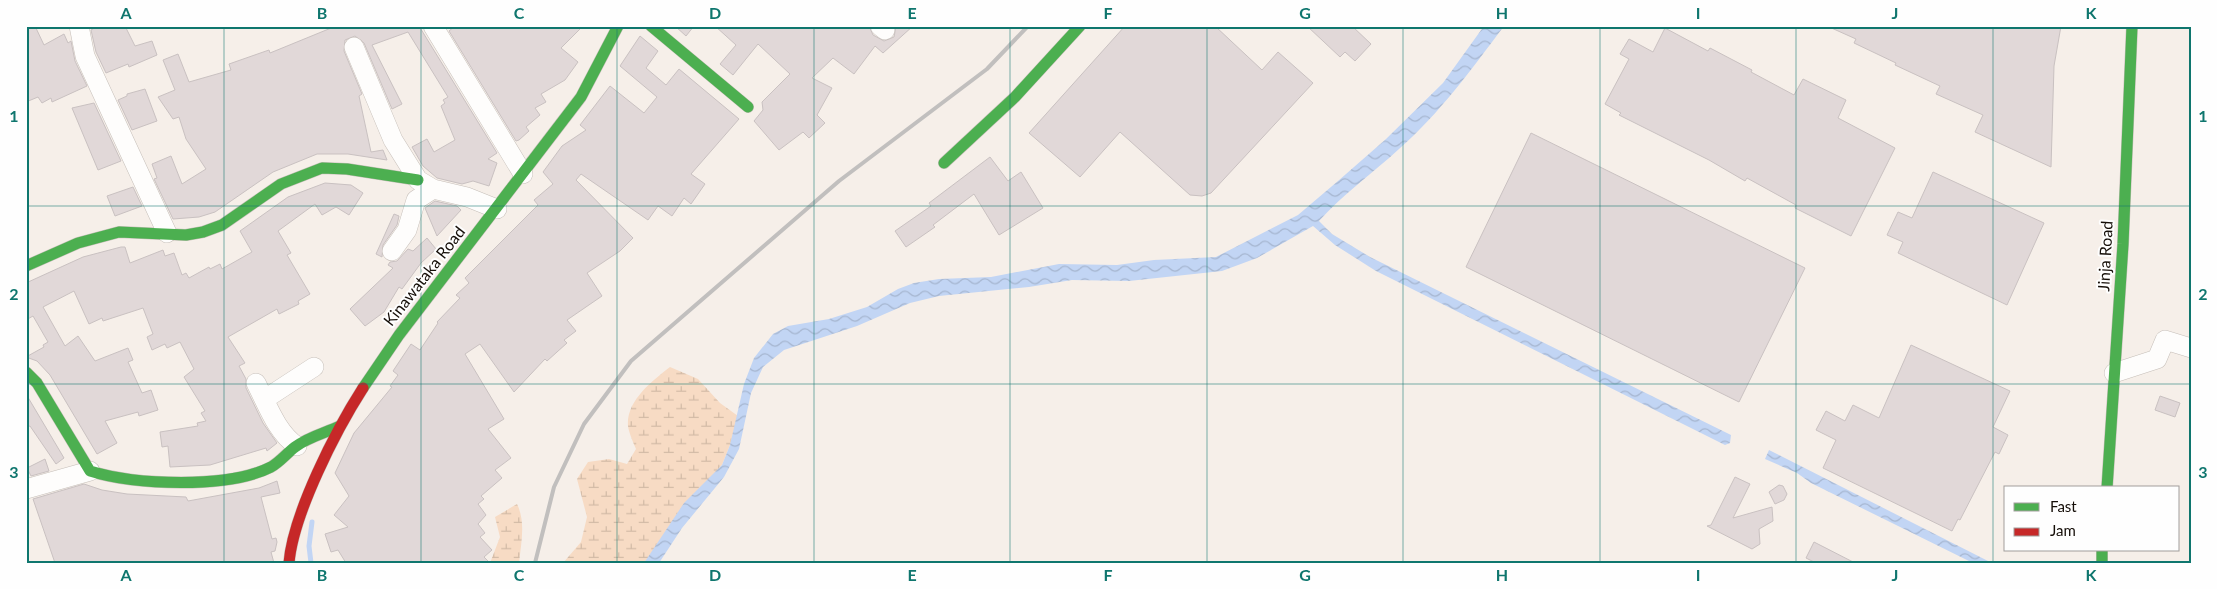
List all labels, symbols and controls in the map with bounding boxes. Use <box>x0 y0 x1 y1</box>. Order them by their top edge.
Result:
text: A <box>119 3 132 22</box>
text: B <box>317 3 327 22</box>
text: C <box>514 3 525 22</box>
text: D <box>709 3 721 22</box>
text: E <box>907 3 917 22</box>
text: F <box>1103 3 1113 22</box>
text: G <box>1299 3 1311 22</box>
text: H <box>1496 3 1508 22</box>
text: I <box>1696 3 1700 22</box>
text: J <box>1892 3 1898 22</box>
text: K <box>2086 3 2098 22</box>
text: 1 <box>9 106 19 125</box>
text: 1 <box>2198 106 2208 125</box>
street label: Jinja Road <box>2093 220 2116 292</box>
street label: Kinawataka Road <box>379 222 468 329</box>
text: 2 <box>9 284 19 303</box>
text: 2 <box>2198 284 2208 303</box>
text: 3 <box>9 462 19 481</box>
text: 3 <box>2198 462 2208 481</box>
legend <box>2004 486 2180 552</box>
text: Fast <box>2050 497 2077 515</box>
text: Jam <box>2050 521 2076 539</box>
text: A <box>119 565 132 584</box>
text: B <box>317 565 327 584</box>
text: C <box>514 565 525 584</box>
text: D <box>709 565 721 584</box>
text: E <box>907 565 917 584</box>
text: F <box>1103 565 1113 584</box>
text: G <box>1299 565 1311 584</box>
text: H <box>1496 565 1508 584</box>
text: I <box>1696 565 1700 584</box>
text: J <box>1892 565 1898 584</box>
text: K <box>2086 565 2098 584</box>

